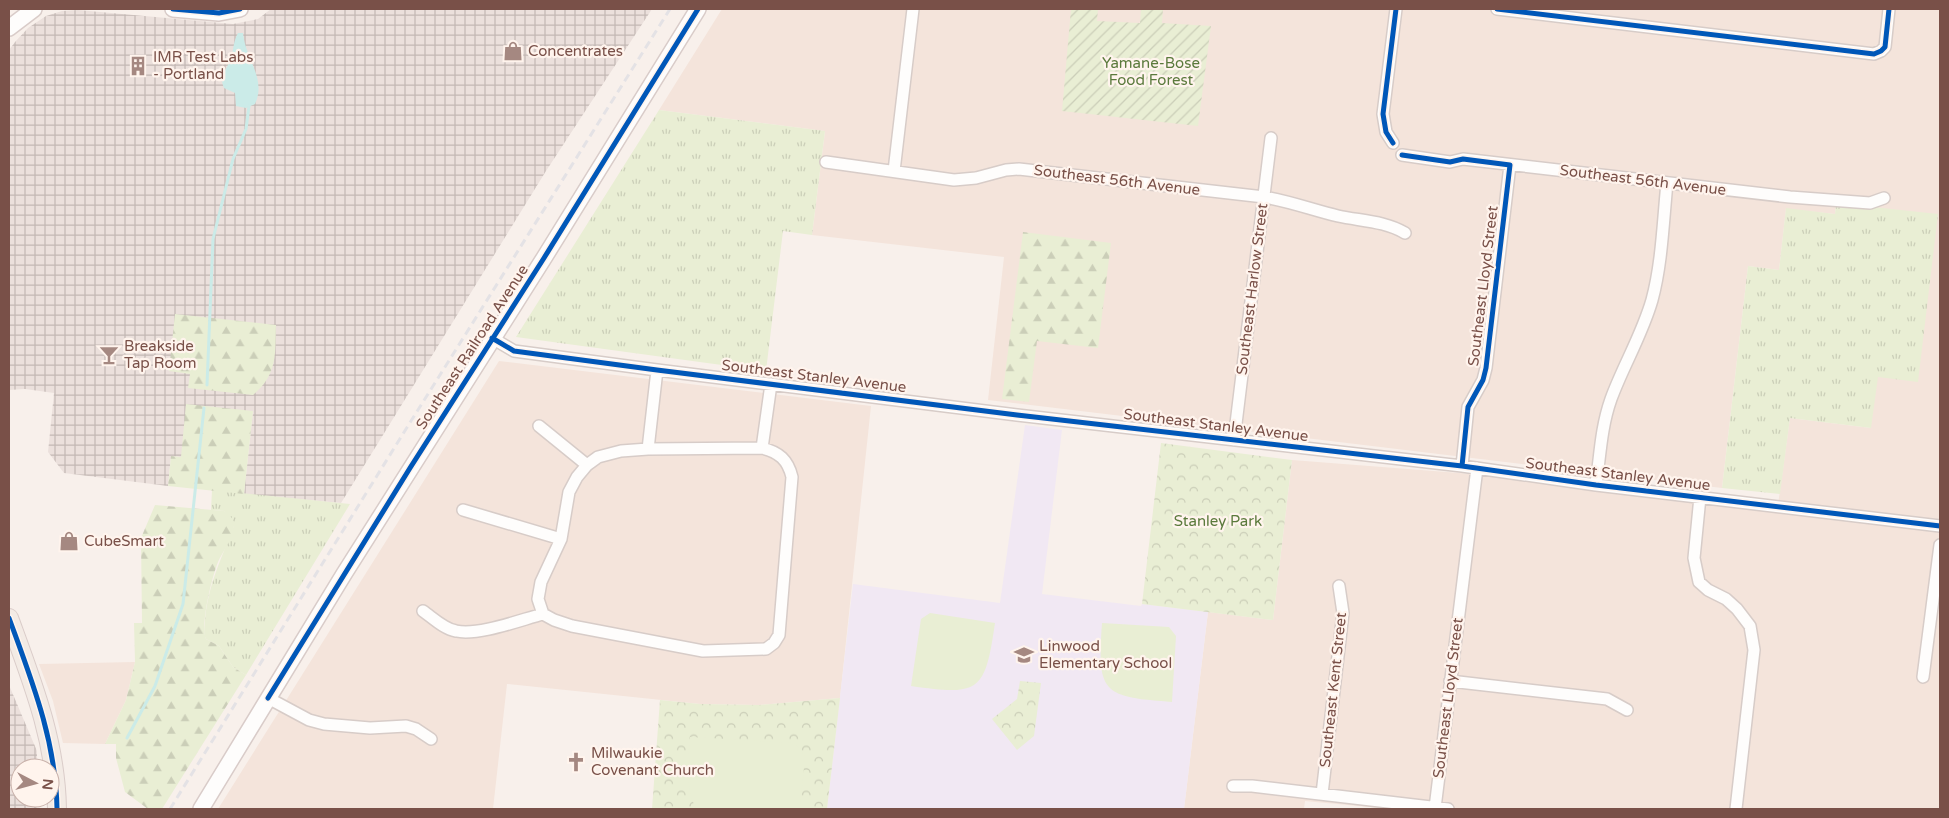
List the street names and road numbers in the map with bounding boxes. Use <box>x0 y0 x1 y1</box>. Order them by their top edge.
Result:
street label: Southeast 56th Avenue <box>1033 161 1201 199</box>
street label: Southeast 56th Avenue <box>1559 161 1727 199</box>
street label: Southeast Harlow Street <box>1233 202 1272 376</box>
street label: Southeast Lloyd Street <box>1464 204 1502 367</box>
street label: Southeast Railroad Avenue <box>412 261 532 433</box>
street label: Southeast Stanley Avenue <box>721 356 907 396</box>
street label: Southeast Stanley Avenue <box>1123 405 1309 445</box>
street label: Southeast Stanley Avenue <box>1525 454 1711 494</box>
street label: Southeast Kent Street <box>1316 611 1350 769</box>
street label: Southeast Lloyd Street <box>1429 616 1467 779</box>

